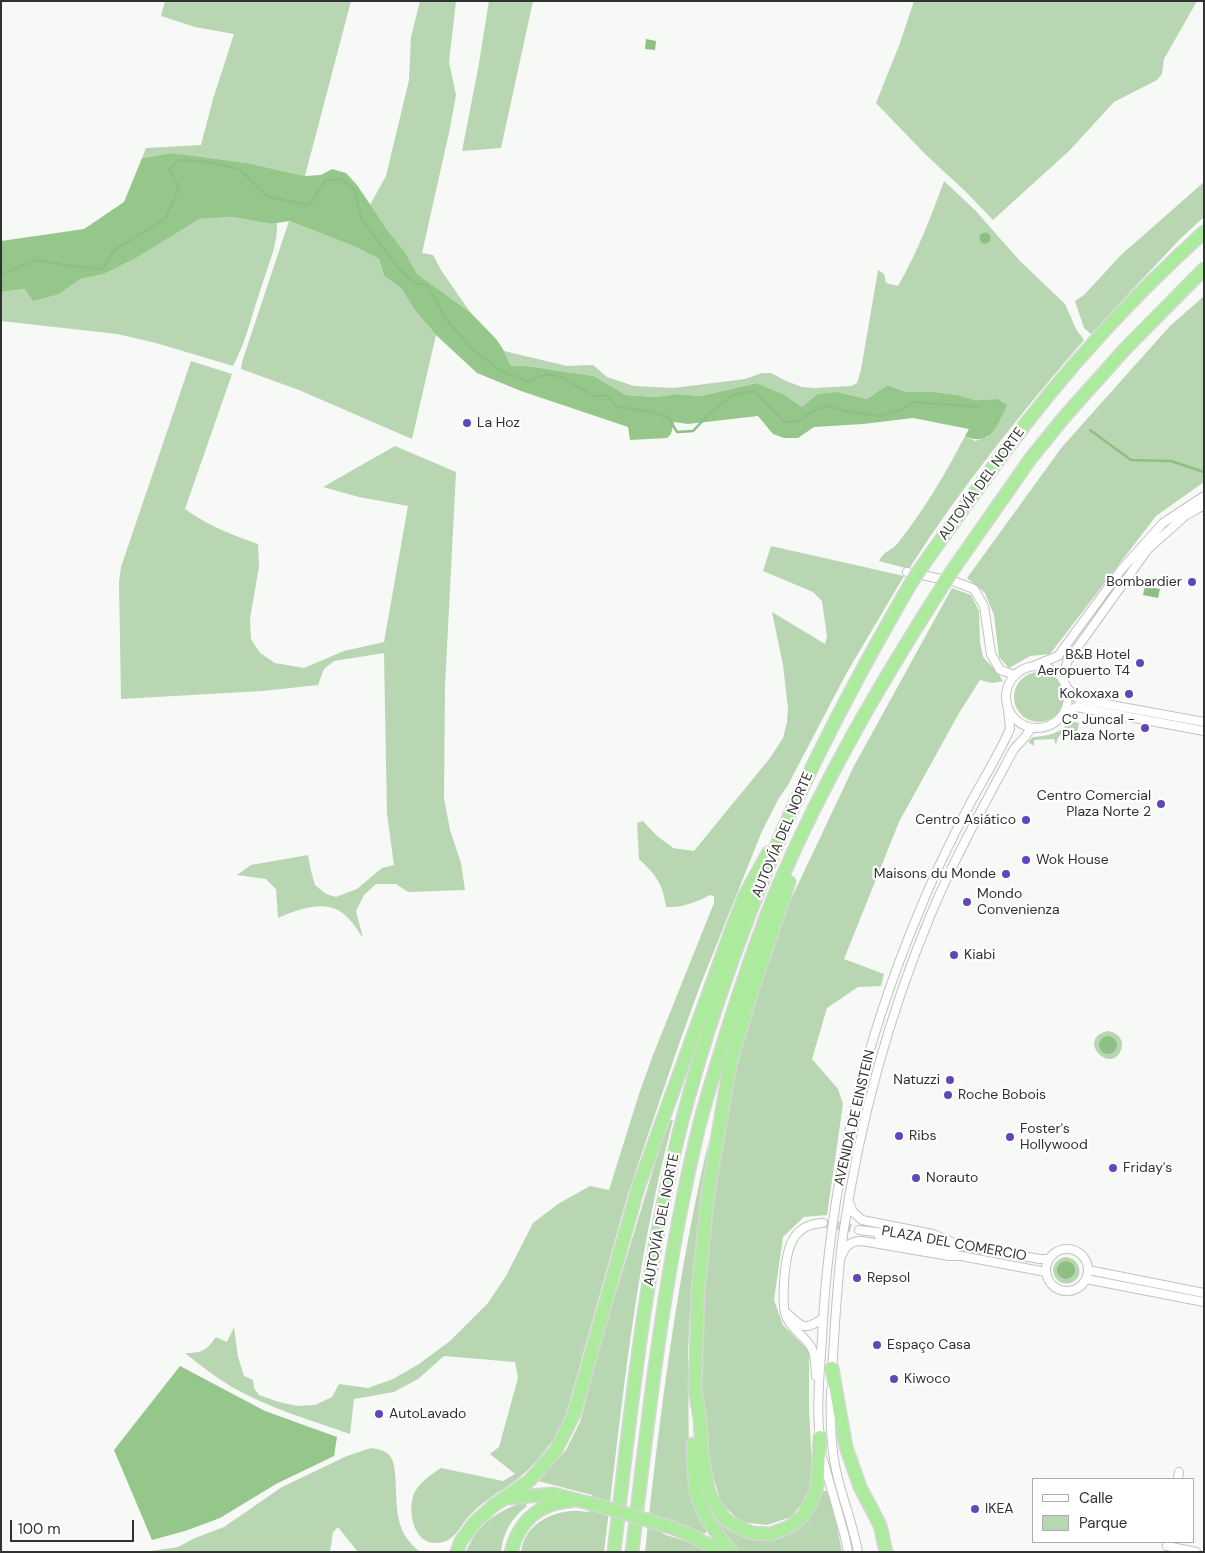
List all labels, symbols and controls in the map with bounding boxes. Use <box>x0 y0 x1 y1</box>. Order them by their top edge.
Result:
place label: La Hoz <box>477 415 520 431</box>
marker: La Hoz <box>461 417 473 429</box>
street label: AUTOVÍA DEL NORTE <box>936 425 1028 543</box>
place label: Bombardier <box>1106 574 1182 590</box>
marker: Bombardier <box>1186 576 1198 588</box>
place label: B&B Hotel Aeropuerto T4 <box>1037 647 1130 680</box>
marker: B&B Hotel Aeropuerto T4 <box>1134 657 1146 669</box>
place label: Kokoxaxa <box>1059 686 1119 702</box>
marker: Kokoxaxa <box>1123 688 1135 700</box>
place label: Cº Juncal - Plaza Norte <box>1062 712 1135 744</box>
marker: Cº Juncal - Plaza Norte <box>1139 722 1151 734</box>
street label: AUTOVÍA DEL NORTE <box>749 770 817 900</box>
place label: Centro Comercial Plaza Norte 2 <box>1037 788 1151 820</box>
marker: Centro Comercial Plaza Norte 2 <box>1155 798 1167 810</box>
place label: Centro Asiático <box>915 812 1016 828</box>
marker: Centro Asiático <box>1020 814 1032 826</box>
place label: Wok House <box>1036 852 1109 868</box>
marker: Wok House <box>1020 854 1032 866</box>
place label: Maisons du Monde <box>874 866 996 882</box>
marker: Maisons du Monde <box>1000 868 1012 880</box>
place label: Mondo Convenienza <box>977 886 1060 919</box>
marker: Mondo Convenienza <box>961 896 973 908</box>
place label: Kiabi <box>964 947 995 963</box>
marker: Kiabi <box>948 949 960 961</box>
street label: AVENIDA DE EINSTEIN <box>831 1048 879 1188</box>
place label: Natuzzi <box>893 1072 940 1088</box>
marker: Natuzzi <box>944 1074 956 1086</box>
place label: Roche Bobois <box>958 1087 1046 1103</box>
marker: Roche Bobois <box>942 1089 954 1101</box>
place label: Foster's Hollywood <box>1020 1121 1088 1154</box>
place label: Ribs <box>909 1128 936 1144</box>
marker: Ribs <box>893 1130 905 1142</box>
marker: Foster's Hollywood <box>1004 1131 1016 1143</box>
street label: AUTOVÍA DEL NORTE <box>641 1152 683 1288</box>
place label: Friday's <box>1123 1160 1172 1176</box>
marker: Friday's <box>1107 1162 1119 1174</box>
place label: Norauto <box>926 1170 978 1186</box>
marker: Norauto <box>910 1172 922 1184</box>
street label: PLAZA DEL COMERCIO <box>880 1223 1028 1265</box>
place label: Repsol <box>867 1270 910 1286</box>
marker: Repsol <box>851 1272 863 1284</box>
place label: Espaço Casa <box>887 1337 971 1353</box>
marker: Espaço Casa <box>871 1339 883 1351</box>
place label: Kiwoco <box>904 1371 951 1387</box>
marker: Kiwoco <box>888 1373 900 1385</box>
place label: AutoLavado <box>389 1406 466 1422</box>
marker: AutoLavado <box>373 1408 385 1420</box>
legend <box>1032 1478 1195 1543</box>
text: Calle <box>1079 1488 1113 1508</box>
place label: IKEA <box>985 1501 1014 1517</box>
marker: IKEA <box>969 1503 981 1515</box>
scale bar <box>12 1510 136 1542</box>
text: Parque <box>1079 1513 1127 1533</box>
text: 100 m <box>18 1519 61 1539</box>

